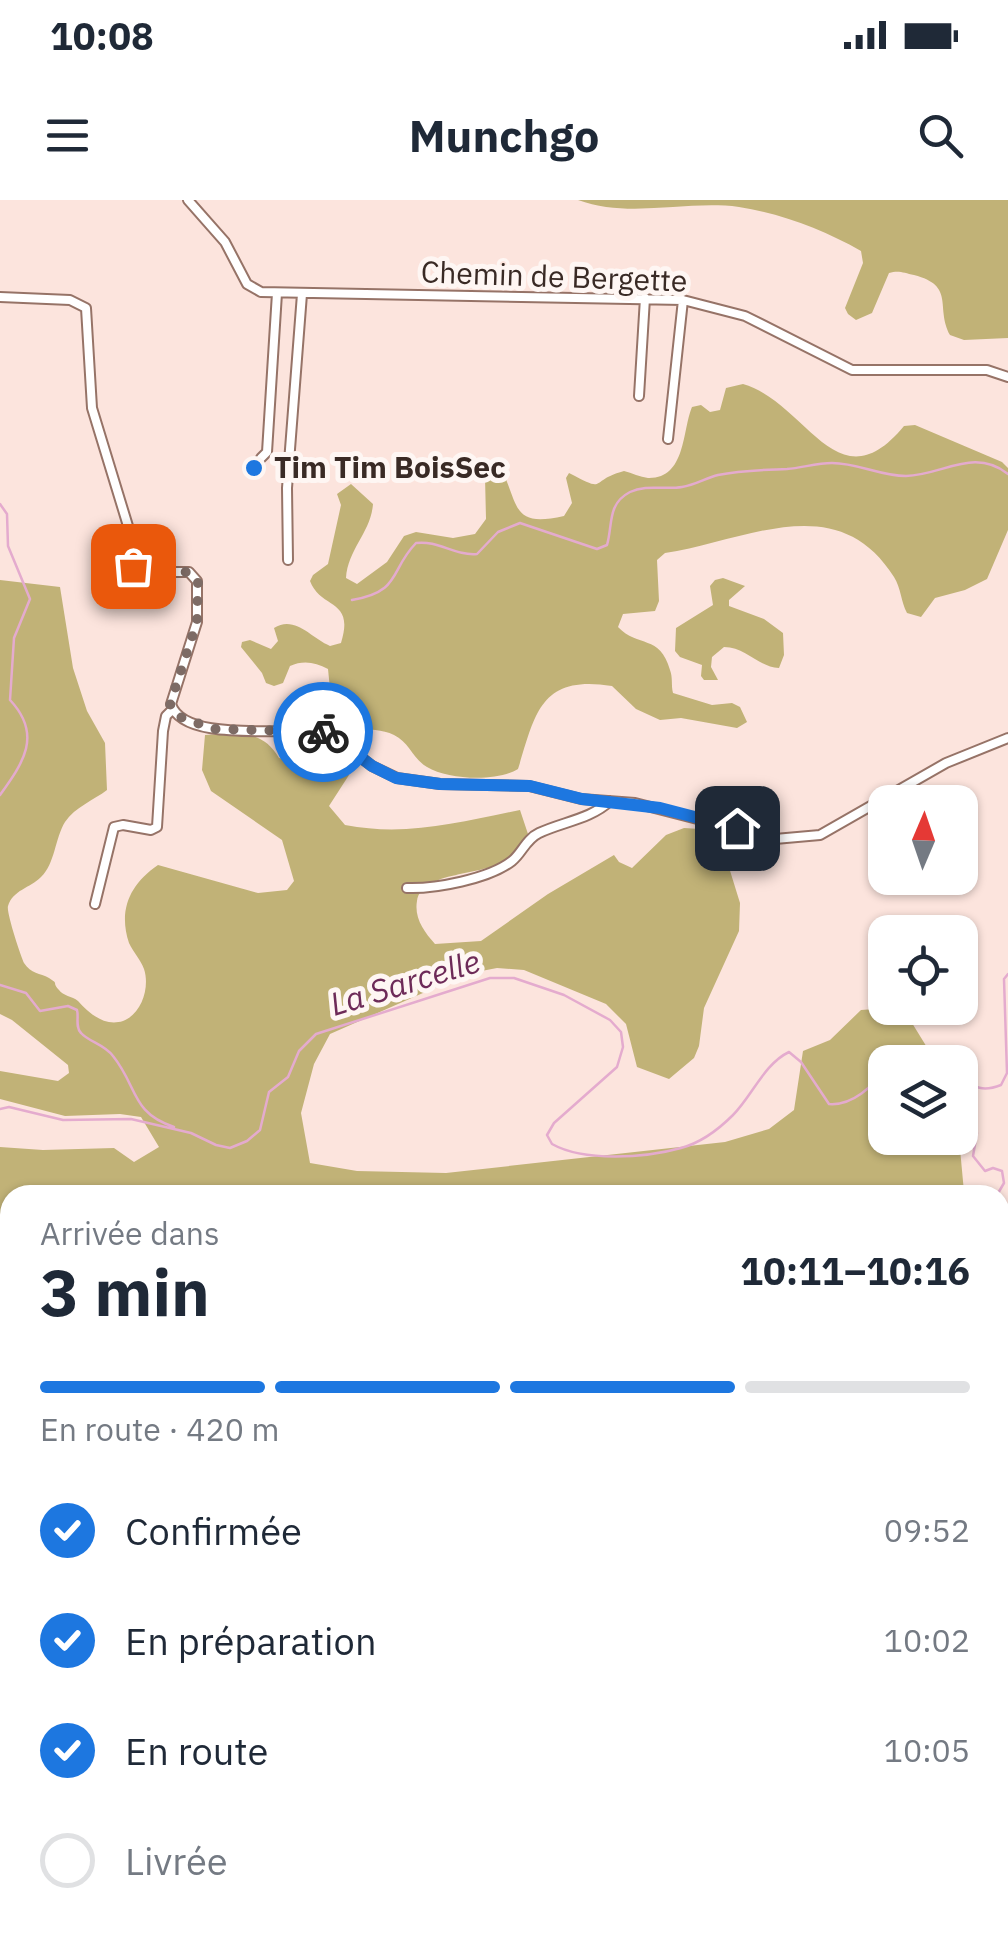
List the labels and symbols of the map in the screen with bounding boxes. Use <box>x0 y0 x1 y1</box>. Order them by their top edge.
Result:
street label: Chemin de Bergette <box>420 251 688 300</box>
place label: Tim Tim BoisSec <box>274 447 506 486</box>
marker: Tim Tim BoisSec <box>243 457 265 479</box>
pin <box>91 524 176 609</box>
courier <box>273 682 373 782</box>
north arrow <box>868 785 978 895</box>
pin <box>695 786 780 871</box>
water label: La Sarcelle <box>325 939 485 1025</box>

